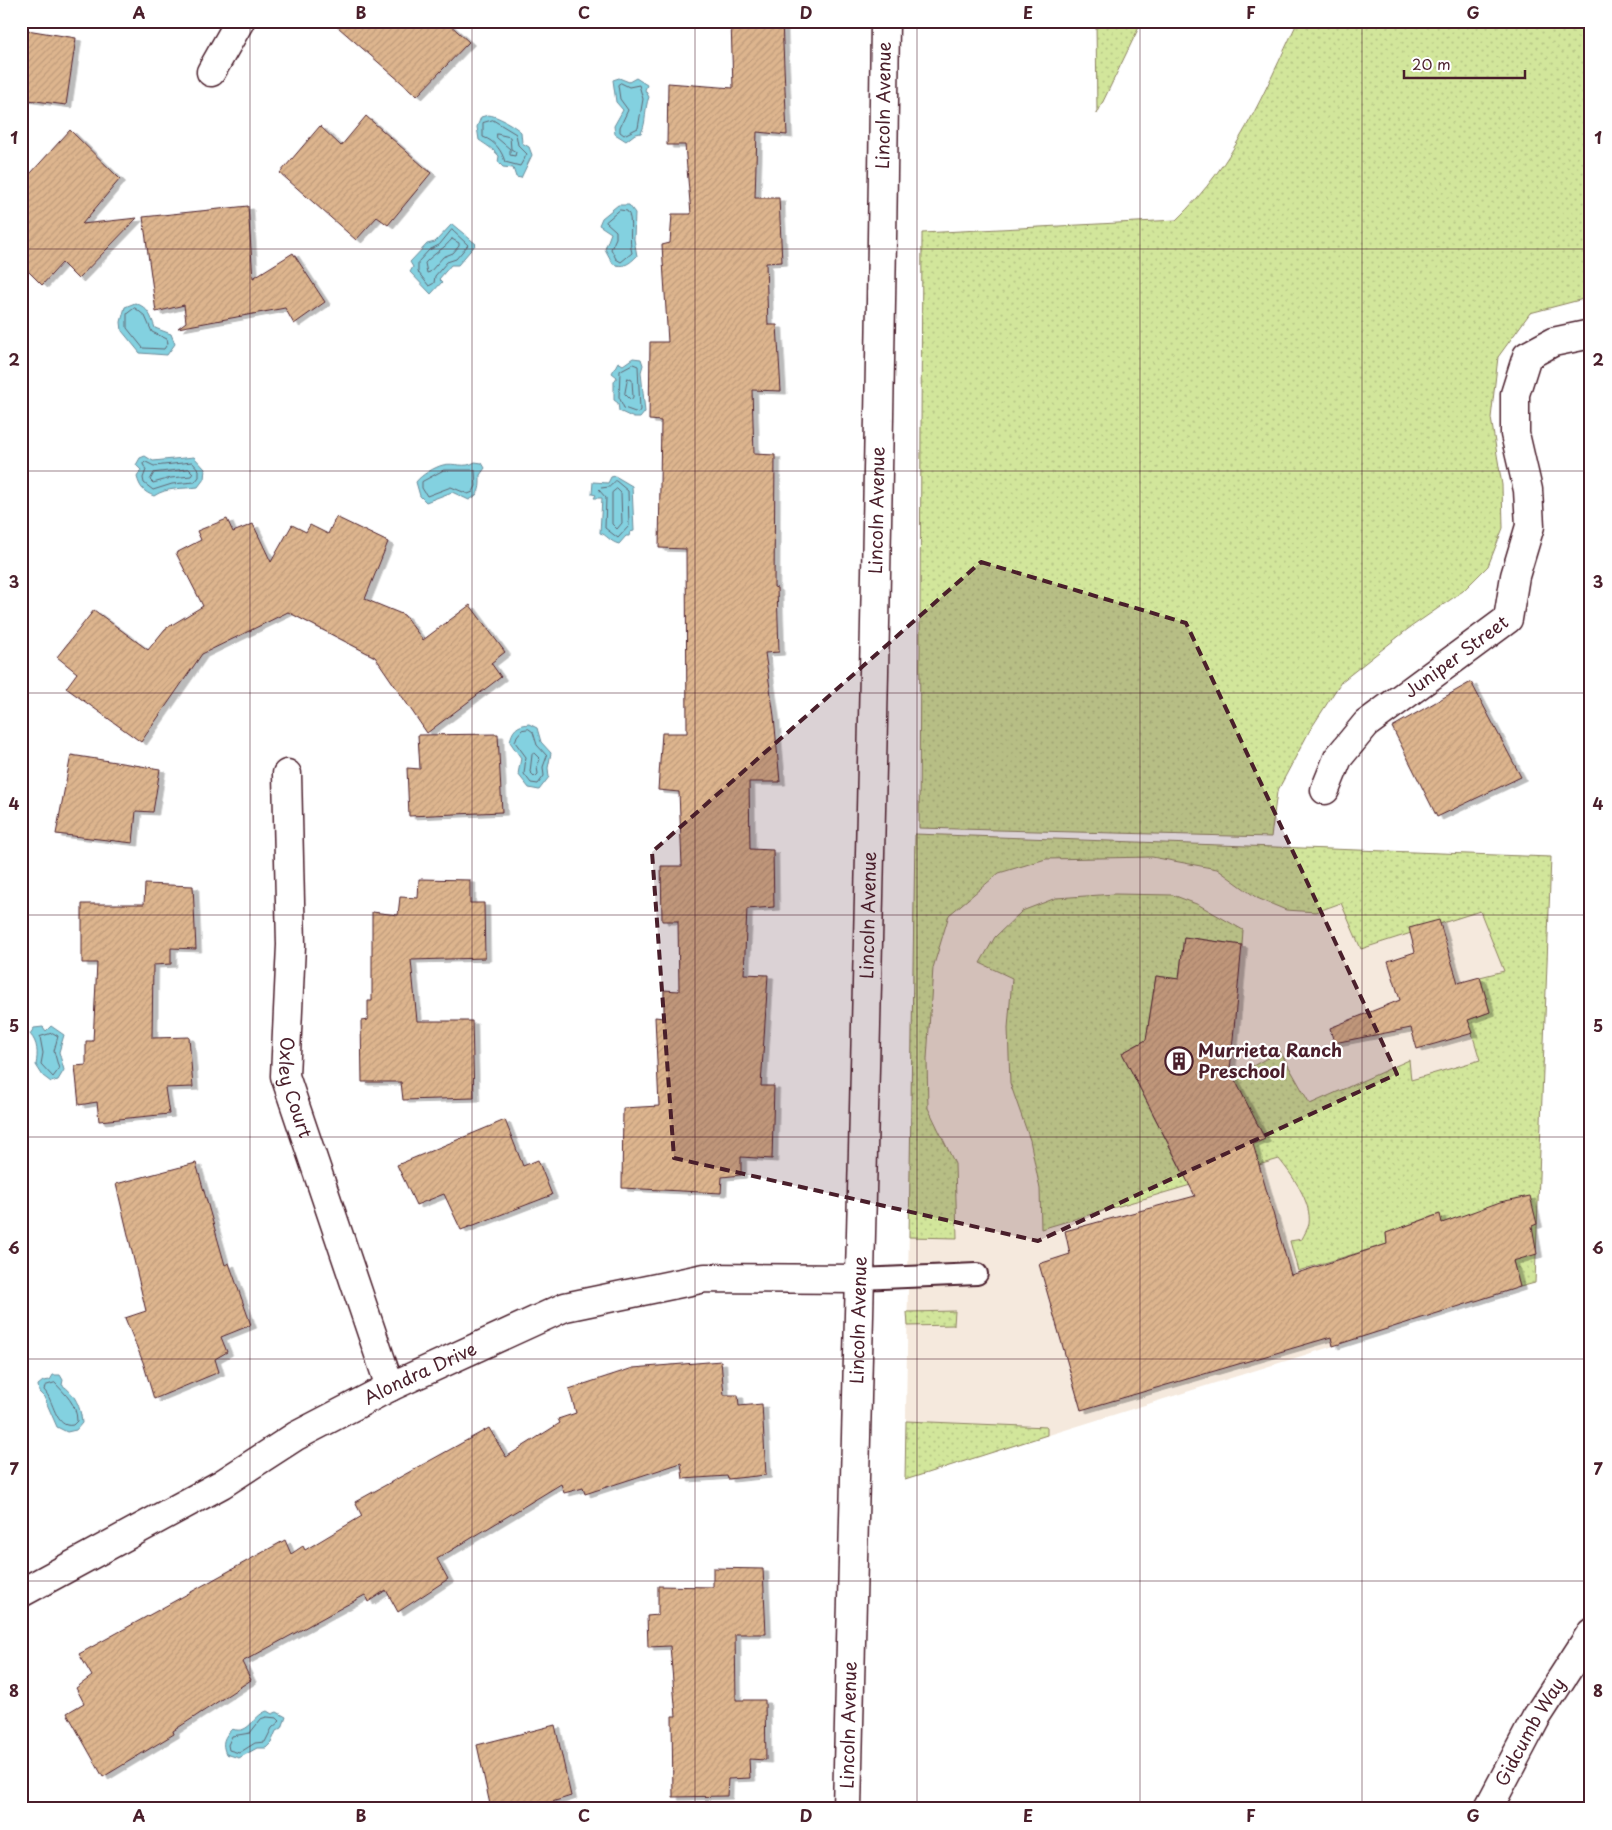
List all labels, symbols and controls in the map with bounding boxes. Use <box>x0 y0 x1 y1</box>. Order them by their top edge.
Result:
text: A <box>133 0 146 24</box>
text: B <box>356 0 367 24</box>
text: C <box>578 0 590 24</box>
text: D <box>800 0 812 24</box>
text: E <box>1023 0 1033 24</box>
text: F <box>1246 0 1256 24</box>
text: G <box>1466 0 1480 24</box>
street label: Lincoln Avenue <box>868 41 897 169</box>
scale bar <box>1404 48 1526 80</box>
text: 20 m <box>1412 52 1451 75</box>
text: 1 <box>10 125 18 149</box>
text: 1 <box>1594 125 1602 149</box>
text: 2 <box>8 347 20 371</box>
text: 2 <box>1592 347 1604 371</box>
street label: Lincoln Avenue <box>861 446 890 574</box>
text: 3 <box>9 569 19 593</box>
text: 3 <box>1593 569 1603 593</box>
street label: Juniper Street <box>1397 608 1514 704</box>
text: 4 <box>9 791 20 815</box>
text: 4 <box>1593 791 1604 815</box>
street label: Lincoln Avenue <box>852 851 882 979</box>
text: 5 <box>9 1013 19 1037</box>
text: 5 <box>1593 1013 1603 1037</box>
street label: Oxley Court <box>273 1036 320 1141</box>
place label: Murrieta Ranch Preschool <box>1198 1036 1342 1084</box>
building icon: Murrieta Ranch Preschool <box>1164 1046 1194 1076</box>
text: 6 <box>8 1235 20 1259</box>
text: 6 <box>1592 1235 1604 1259</box>
street label: Lincoln Avenue <box>842 1256 872 1384</box>
street label: Alondra Drive <box>358 1334 481 1411</box>
text: 7 <box>9 1456 19 1480</box>
text: 7 <box>1593 1456 1603 1480</box>
street label: Lincoln Avenue <box>832 1661 863 1789</box>
street label: Gidcumb Way <box>1487 1671 1571 1790</box>
text: 8 <box>9 1678 19 1702</box>
text: 8 <box>1593 1678 1603 1702</box>
text: A <box>133 1803 146 1827</box>
text: B <box>356 1803 367 1827</box>
text: C <box>578 1803 590 1827</box>
text: D <box>800 1803 812 1827</box>
text: E <box>1023 1803 1033 1827</box>
text: F <box>1246 1803 1256 1827</box>
text: G <box>1466 1803 1480 1827</box>

